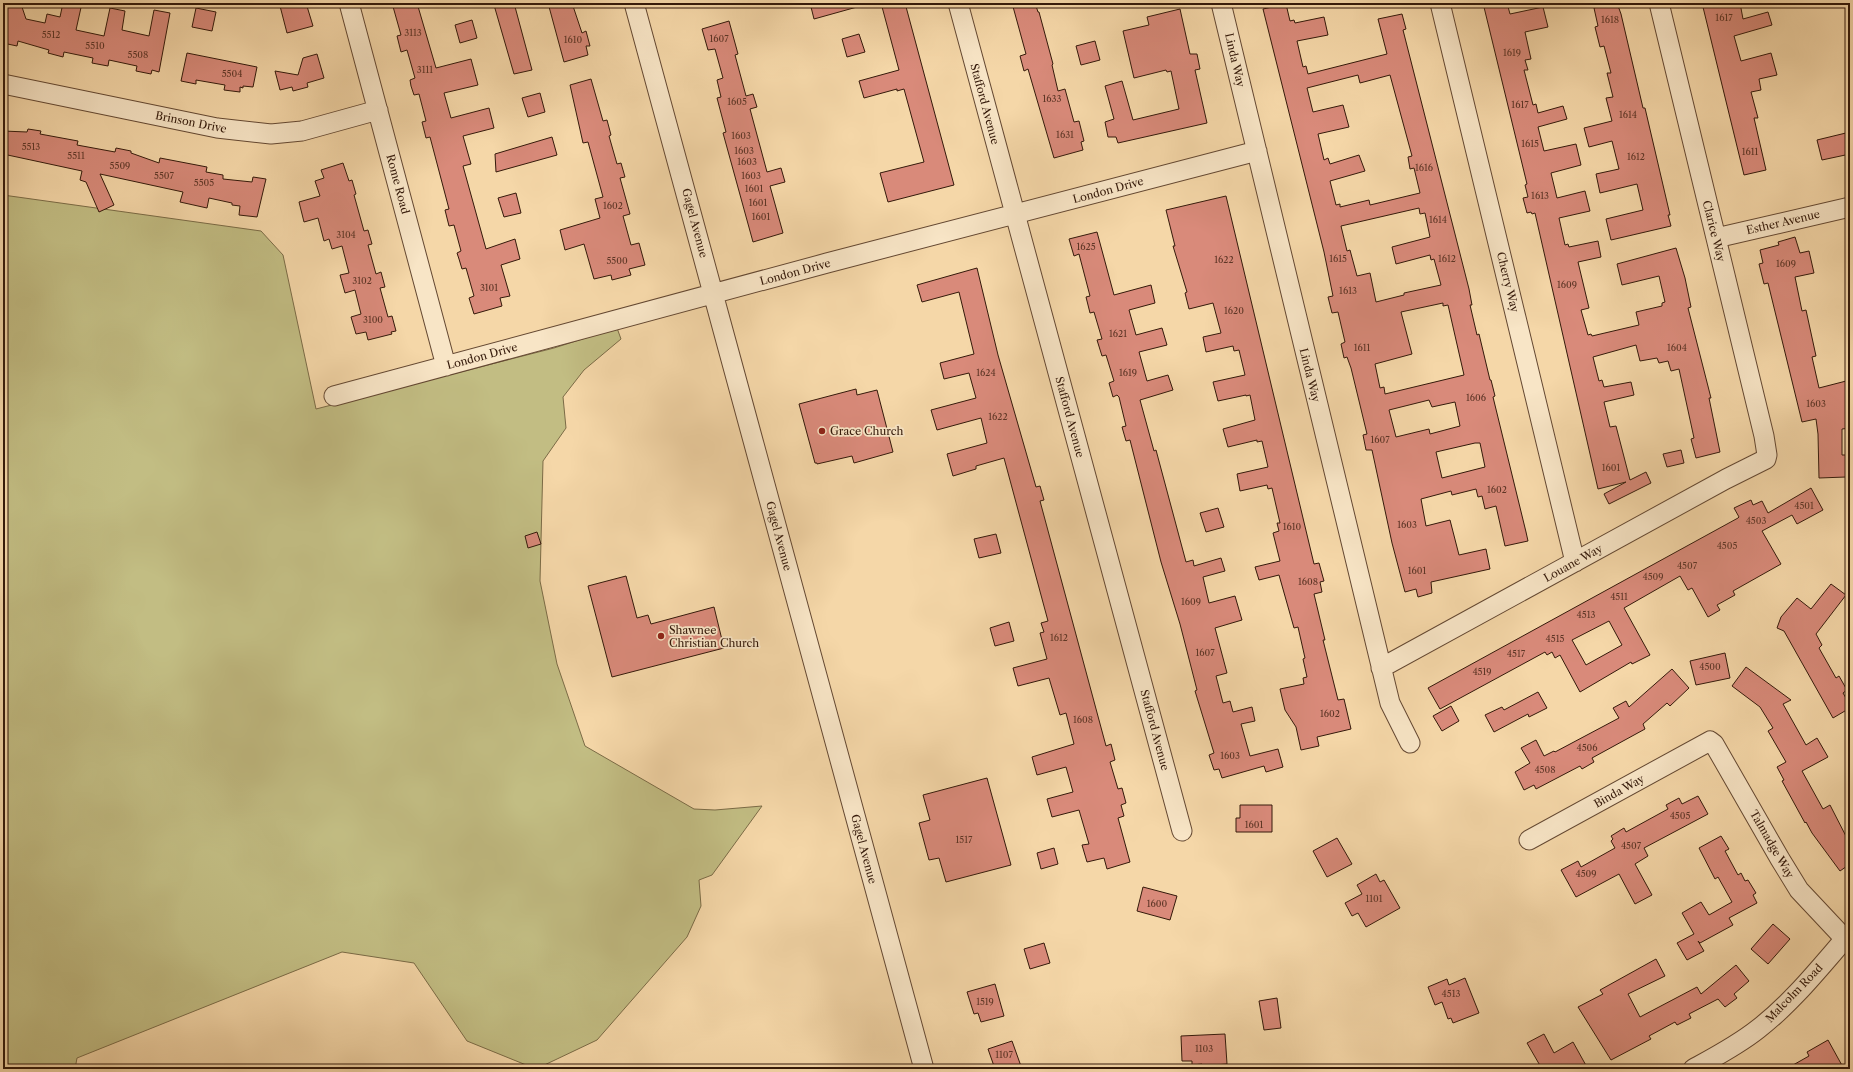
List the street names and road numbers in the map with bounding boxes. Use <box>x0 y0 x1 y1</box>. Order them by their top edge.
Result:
street label: Linda Way <box>1222 32 1248 89</box>
street label: Stafford Avenue <box>967 62 1003 146</box>
street label: Brinson Drive <box>154 108 228 136</box>
street label: Rome Road <box>383 153 413 216</box>
street label: London Drive <box>1071 174 1145 206</box>
street label: Gagel Avenue <box>679 187 711 259</box>
street label: Clarice Way <box>1700 199 1729 264</box>
street label: Esther Avenue <box>1745 207 1821 237</box>
street label: Cherry Way <box>1494 250 1522 315</box>
street label: London Drive <box>758 256 832 288</box>
street label: London Drive <box>445 340 519 372</box>
street label: Linda Way <box>1297 347 1324 404</box>
street label: Stafford Avenue <box>1052 375 1088 459</box>
street label: Gagel Avenue <box>763 500 795 572</box>
street label: Louane Way <box>1541 541 1605 585</box>
street label: Stafford Avenue <box>1137 688 1173 772</box>
street label: Binda Way <box>1591 771 1647 811</box>
street label: Talmadge Way <box>1747 808 1798 881</box>
street label: Gagel Avenue <box>848 813 880 885</box>
street label: Malcolm Road <box>1762 960 1826 1025</box>

